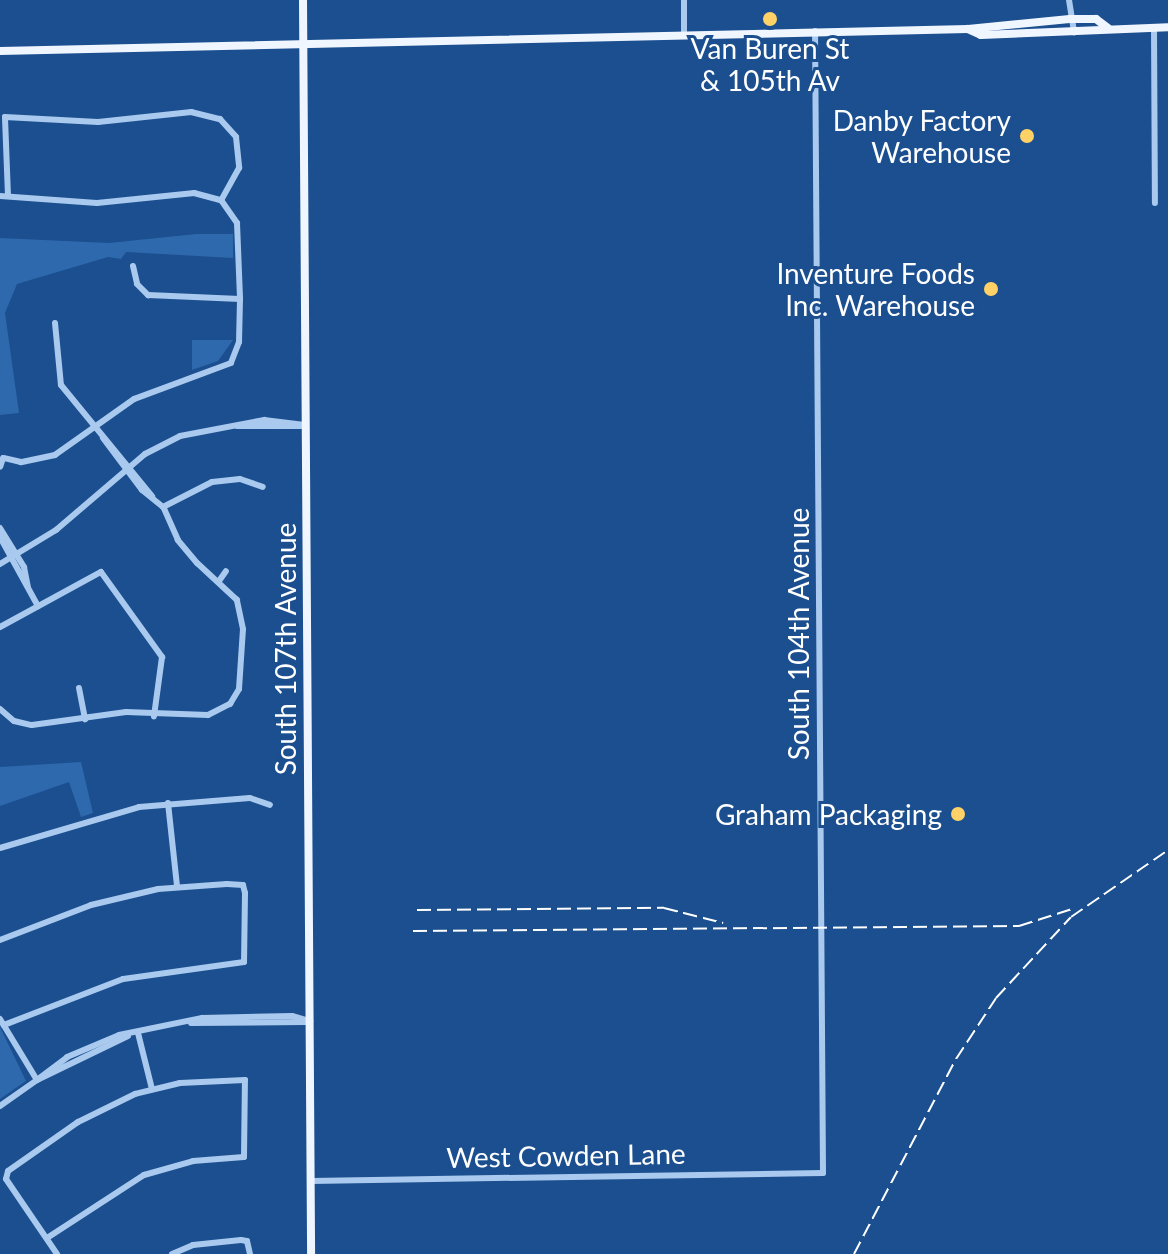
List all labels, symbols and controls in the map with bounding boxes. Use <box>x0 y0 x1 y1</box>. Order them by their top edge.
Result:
marker: Van Buren St & 105th Av <box>761 10 779 28</box>
place label: Van Buren St & 105th Av <box>691 31 849 97</box>
place label: Danby Factory Warehouse <box>832 103 1011 169</box>
marker: Danby Factory Warehouse <box>1018 127 1036 145</box>
place label: Inventure Foods Inc. Warehouse <box>776 256 975 322</box>
marker: Inventure Foods Inc. Warehouse <box>982 280 1000 298</box>
street label: South 104th Avenue <box>781 507 815 761</box>
street label: South 107th Avenue <box>268 522 302 776</box>
place label: Graham Packaging <box>715 797 942 831</box>
marker: Graham Packaging <box>949 805 967 823</box>
street label: West Cowden Lane <box>446 1136 686 1174</box>

